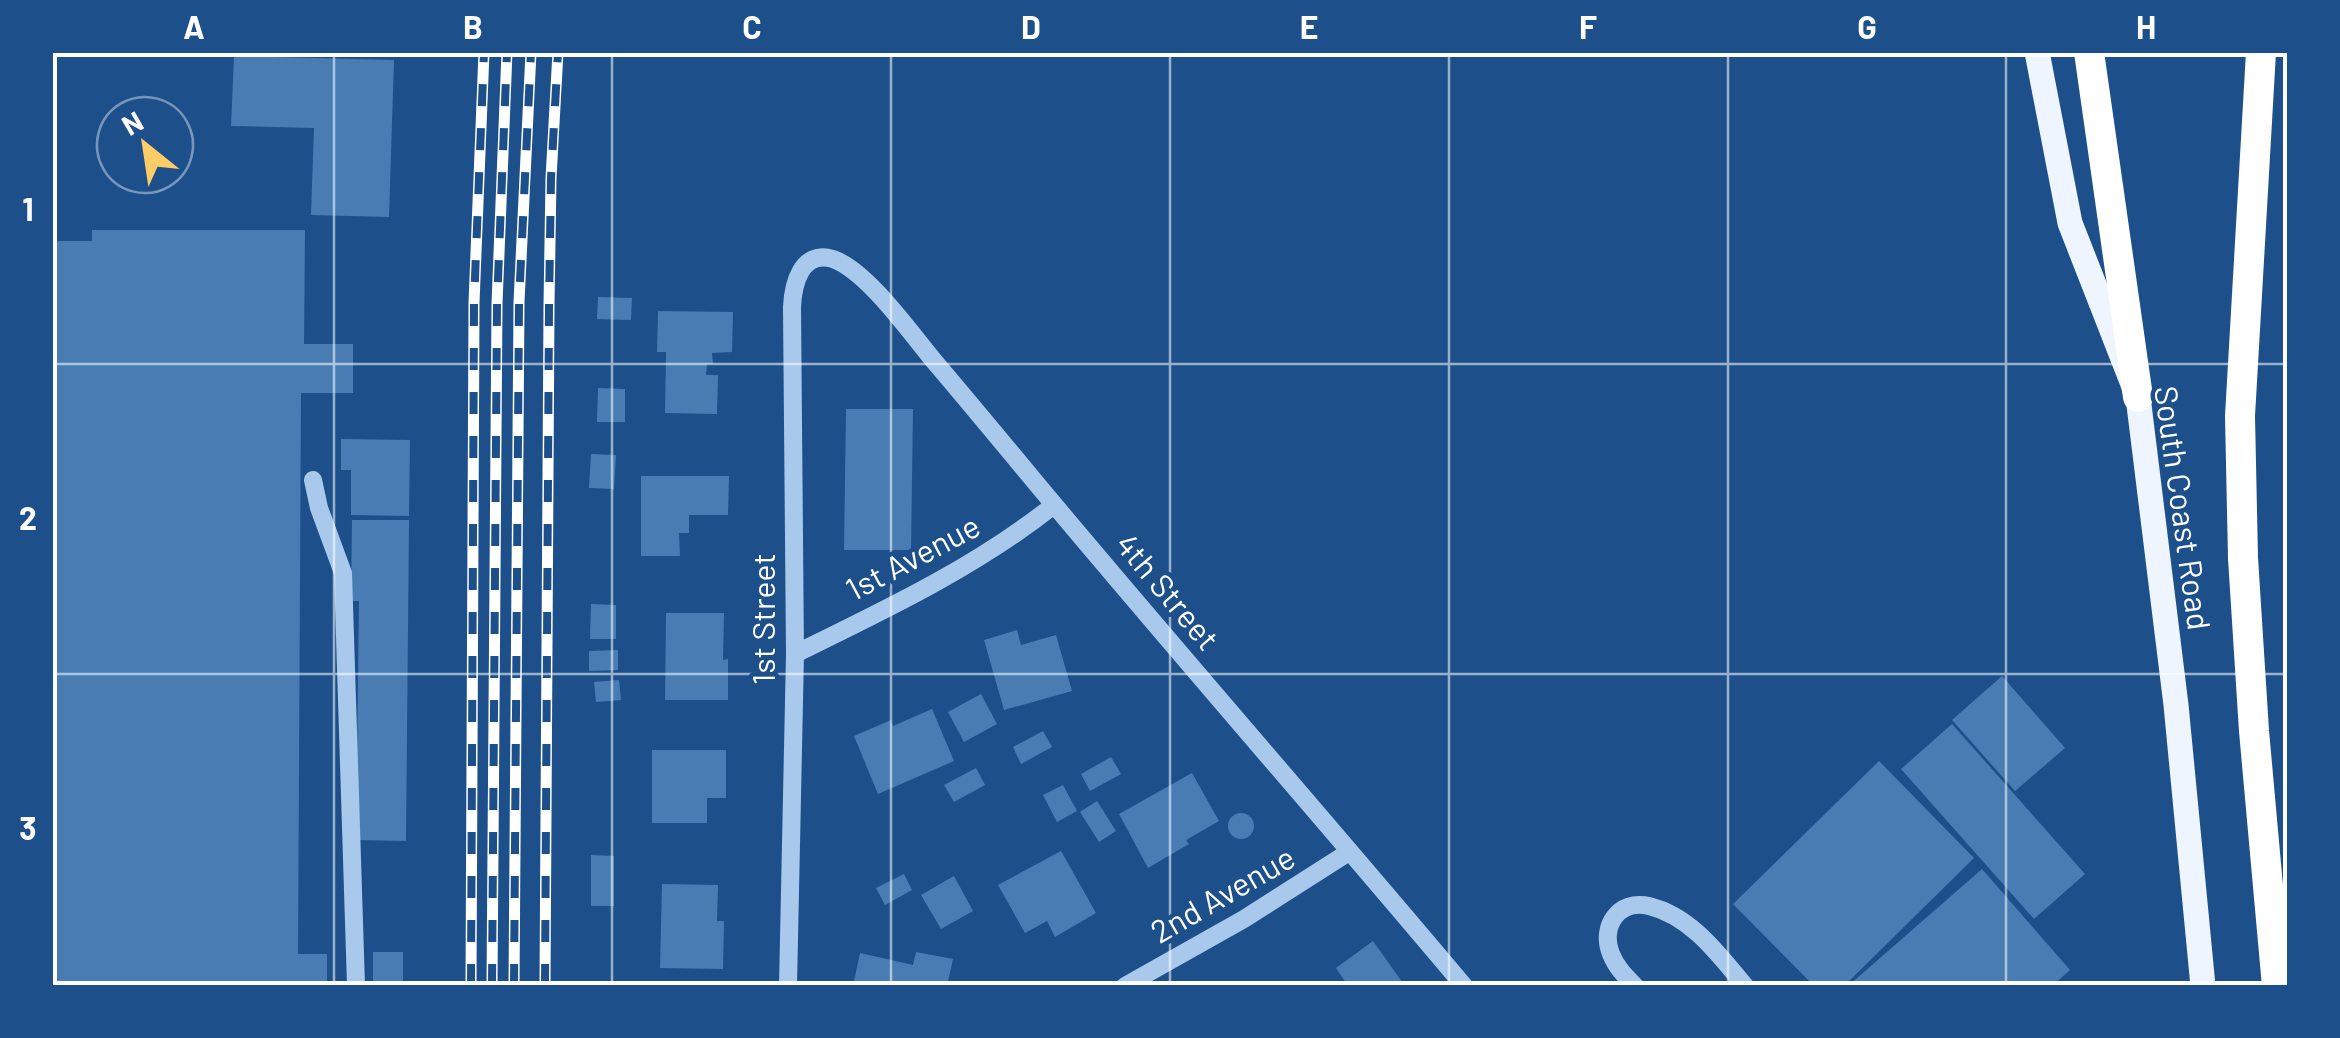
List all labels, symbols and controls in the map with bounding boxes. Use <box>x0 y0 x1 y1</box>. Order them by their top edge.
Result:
text: A <box>183 7 205 45</box>
text: B <box>463 7 483 45</box>
text: C <box>742 7 762 45</box>
text: D <box>1021 7 1041 45</box>
text: E <box>1300 7 1318 45</box>
text: F <box>1579 7 1597 45</box>
text: G <box>1857 7 1877 45</box>
text: H <box>2136 7 2156 45</box>
north arrow <box>95 95 195 195</box>
text: N <box>115 103 149 142</box>
text: 1 <box>22 189 34 227</box>
street label: South Coast Road <box>2148 383 2220 632</box>
text: 2 <box>19 498 37 536</box>
street label: 1st Avenue <box>839 505 986 607</box>
street label: 4th Street <box>1109 525 1228 657</box>
street label: 1st Street <box>743 553 781 685</box>
text: 3 <box>19 808 37 846</box>
street label: 2nd Avenue <box>1143 837 1301 950</box>

